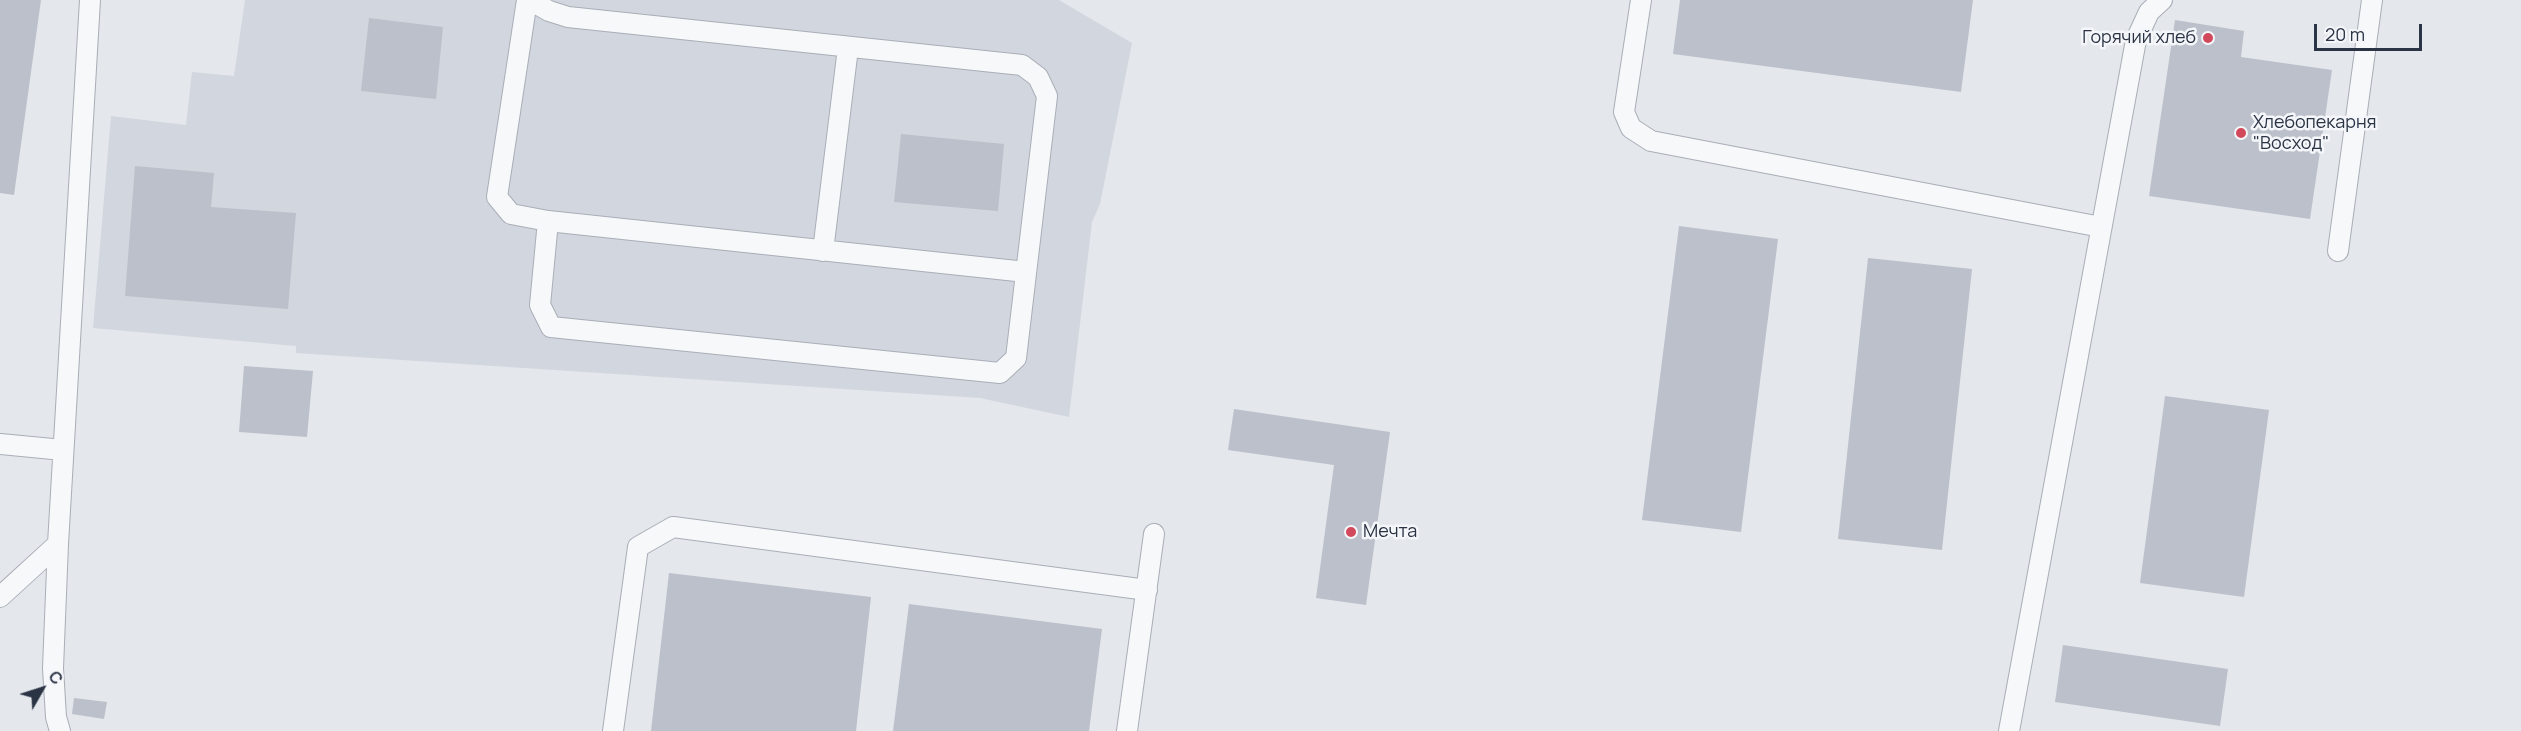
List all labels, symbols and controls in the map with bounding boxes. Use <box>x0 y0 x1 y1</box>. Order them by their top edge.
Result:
scale bar <box>2317 12 2425 50</box>
text: 20 m <box>2325 22 2365 46</box>
place label: Горячий хлеб <box>2082 27 2196 49</box>
marker: Горячий хлеб <box>2201 31 2215 45</box>
place label: Хлебопекарня "Восход" <box>2253 112 2376 154</box>
marker: Хлебопекарня "Восход" <box>2234 126 2248 140</box>
place label: Мечта <box>1363 521 1417 543</box>
marker: Мечта <box>1344 525 1358 539</box>
north arrow <box>12 659 72 719</box>
text: С <box>44 666 68 689</box>

